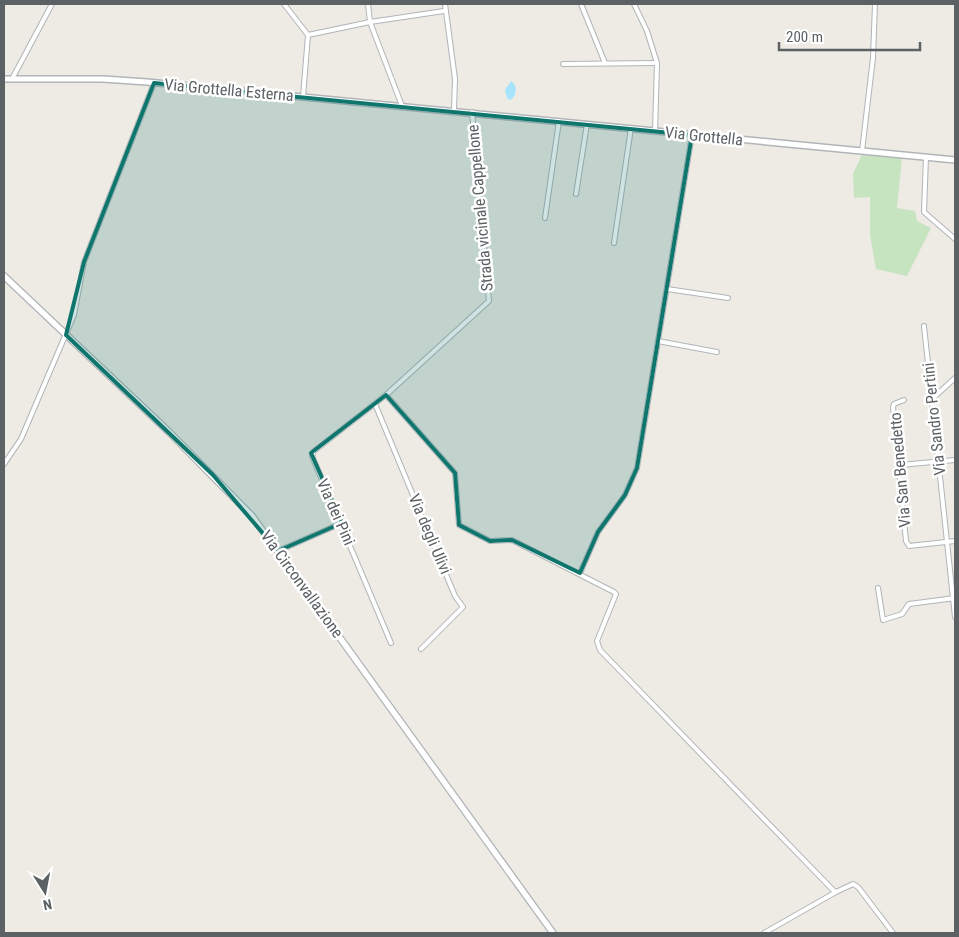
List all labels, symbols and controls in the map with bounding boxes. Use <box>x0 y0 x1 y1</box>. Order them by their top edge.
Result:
scale bar <box>779 20 920 52</box>
text: 200 m <box>786 28 823 46</box>
street label: Via Grottella Esterna <box>164 75 294 105</box>
street label: Via Grottella <box>664 122 744 150</box>
street label: Strada vicinale Cappellone <box>463 124 497 292</box>
street label: Via Sandro Pertini <box>919 362 949 476</box>
street label: Via San Benedetto <box>885 412 915 528</box>
street label: Via dei Pini <box>313 476 359 548</box>
street label: Via degli Ulivi <box>405 491 455 577</box>
street label: Via Circonvallazione <box>257 527 347 641</box>
north arrow <box>20 867 70 917</box>
text: N <box>42 896 53 913</box>

